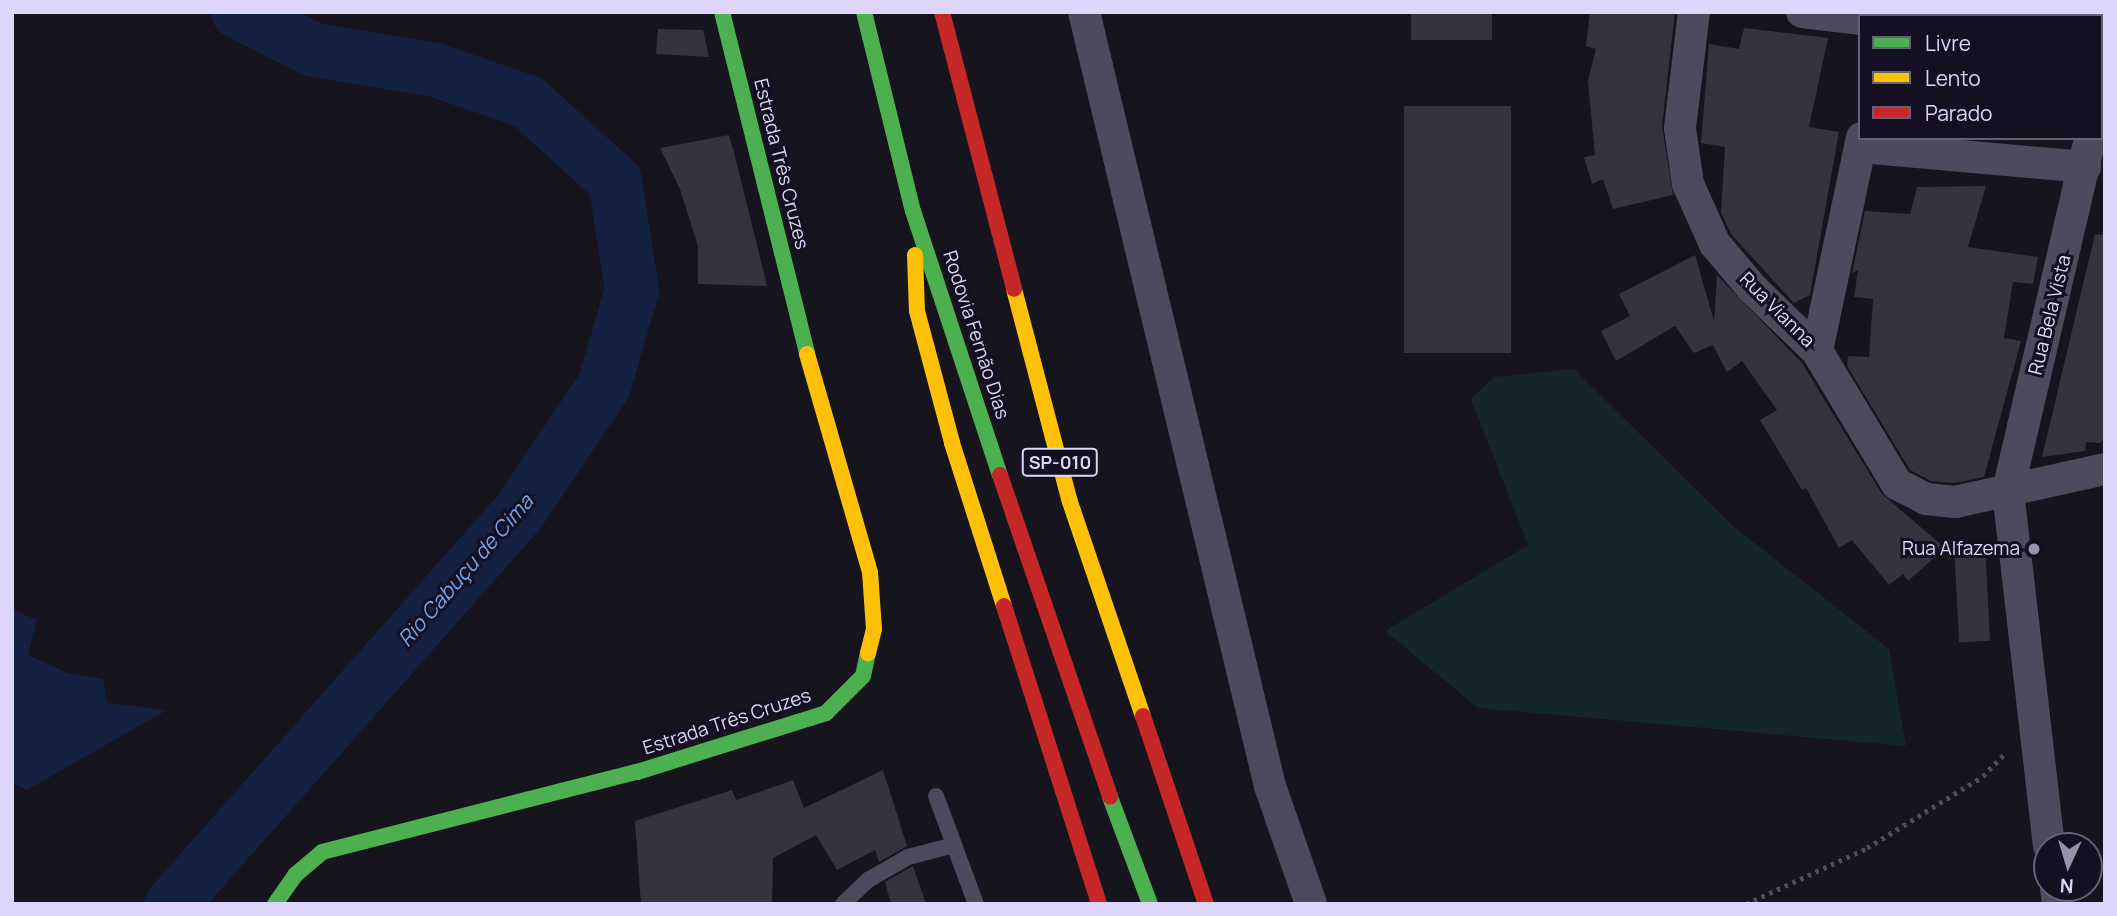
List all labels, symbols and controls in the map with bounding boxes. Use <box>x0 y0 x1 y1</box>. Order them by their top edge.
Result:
legend <box>1858 14 2103 140</box>
text: Livre <box>1925 29 1971 57</box>
text: Lento <box>1925 64 1981 92</box>
street label: Estrada Três Cruzes <box>749 76 813 252</box>
text: Parado <box>1925 99 1993 127</box>
street label: Rodovia Fernão Dias <box>938 248 1014 422</box>
street label: Rua Bela Vista <box>2024 253 2076 377</box>
street label: Rua Vianna <box>1735 268 1819 352</box>
road number: SP-010 <box>1021 448 1098 476</box>
water label: Rio Cabuçu de Cima <box>392 489 538 651</box>
place label: Rua Alfazema <box>1902 538 2020 560</box>
marker: Rua Alfazema <box>2026 541 2042 557</box>
street label: Estrada Três Cruzes <box>640 684 814 760</box>
north arrow <box>2033 832 2103 902</box>
text: N <box>2059 873 2074 899</box>

